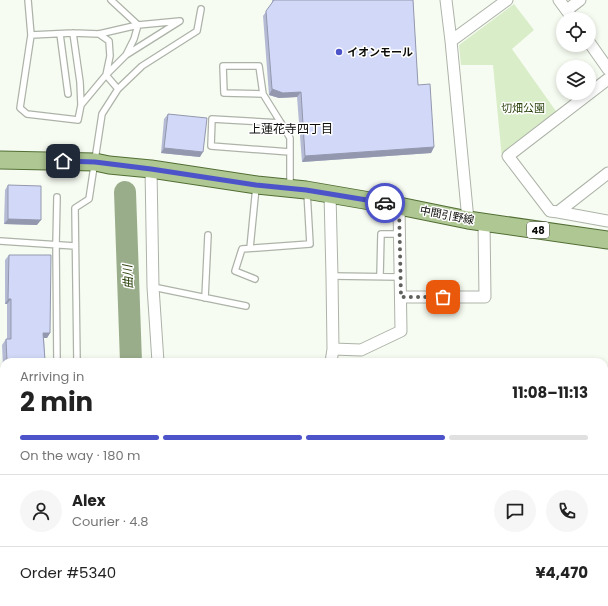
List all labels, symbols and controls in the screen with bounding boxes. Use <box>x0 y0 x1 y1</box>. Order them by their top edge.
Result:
map controls <box>556 12 596 100</box>
button: locate <box>556 12 596 52</box>
place label: イオンモール <box>347 44 413 60</box>
marker: イオンモール <box>334 47 344 57</box>
button: layers <box>556 60 596 100</box>
park label: 切畑公園 <box>501 100 545 116</box>
district label: 上蓮花寺四丁目 <box>249 120 333 137</box>
pin <box>46 144 80 178</box>
icon: home <box>52 150 74 172</box>
courier <box>365 183 405 223</box>
icon: car <box>374 192 396 214</box>
street label: 中間引野線 <box>418 202 476 228</box>
road number: 48 <box>527 222 549 238</box>
water label: 曲川 <box>119 263 136 289</box>
pin <box>426 280 460 314</box>
icon: bag <box>432 286 454 308</box>
text: Arriving in <box>20 367 84 386</box>
text: 11:08–11:13 <box>512 382 588 403</box>
text: 2 min <box>20 384 93 420</box>
text: On the way · 180 m <box>20 446 140 465</box>
button: person <box>20 490 62 532</box>
text: Alex <box>72 490 106 511</box>
button: chat <box>494 490 536 532</box>
button: phone <box>546 490 588 532</box>
text: Courier · 4.8 <box>72 512 148 531</box>
text: Order #5340 <box>20 562 116 583</box>
text: ¥4,470 <box>536 562 588 583</box>

